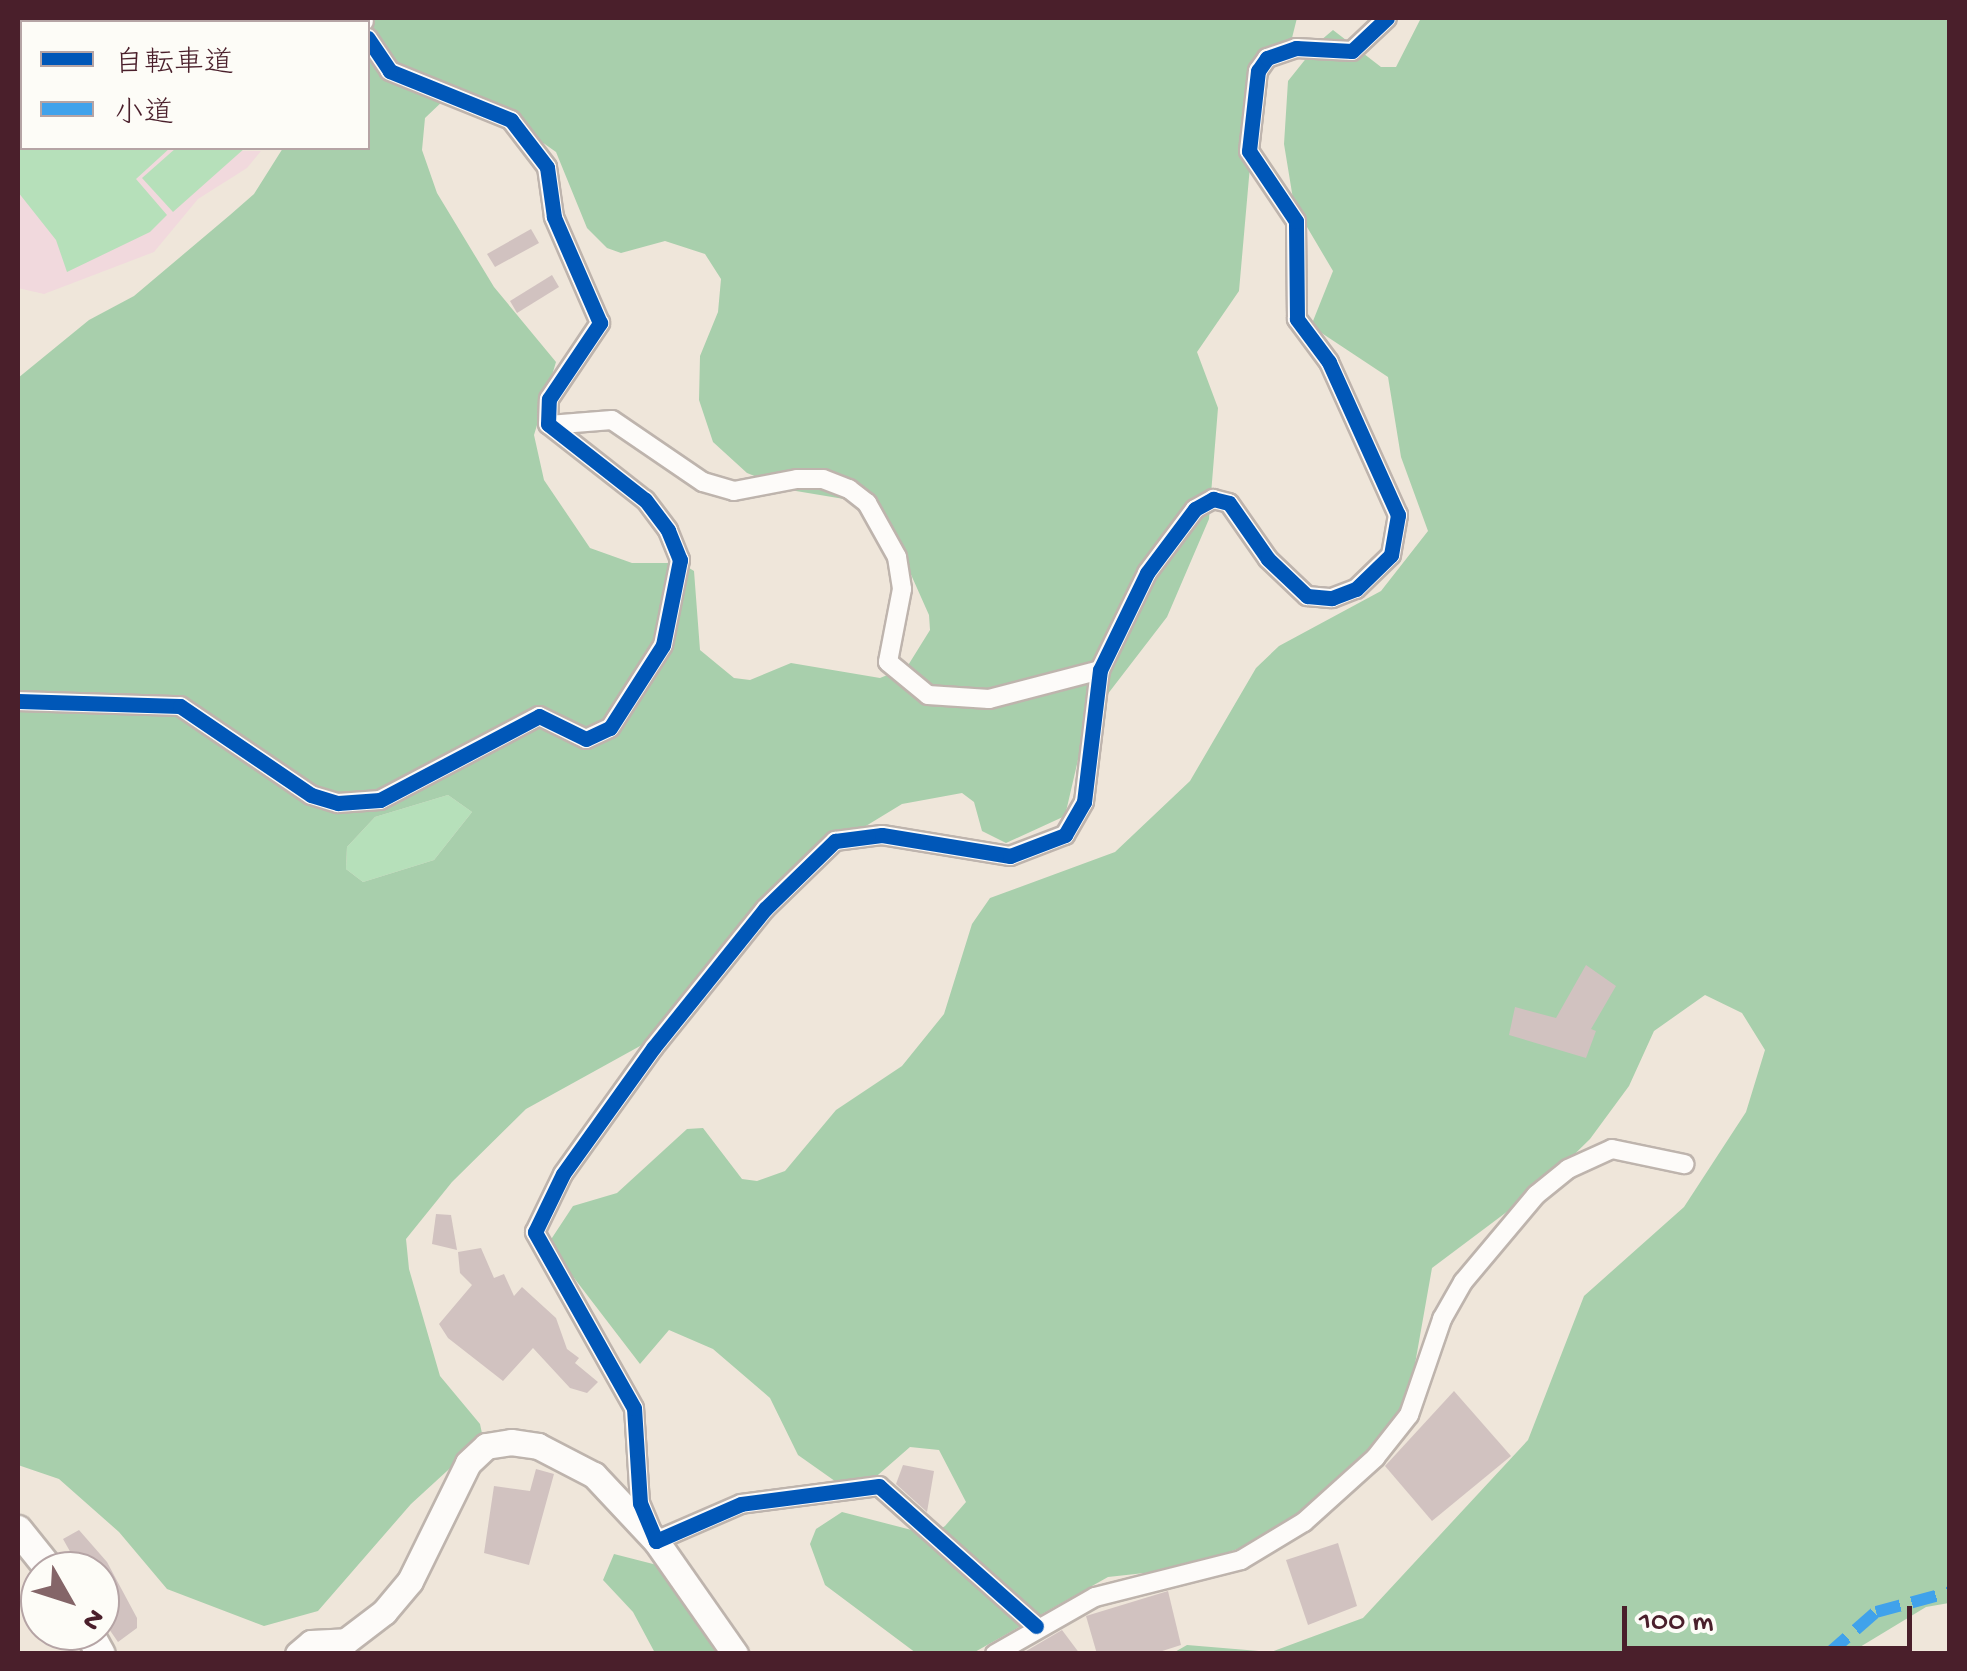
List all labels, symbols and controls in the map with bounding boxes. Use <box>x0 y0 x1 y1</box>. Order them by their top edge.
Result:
legend <box>20 20 370 150</box>
text: 自転車道 <box>114 48 234 83</box>
text: 小道 <box>114 98 174 133</box>
north arrow <box>20 1551 120 1651</box>
scale bar <box>1627 1586 1917 1648</box>
text: N <box>74 1601 111 1636</box>
text: 100 m <box>1639 1606 1714 1641</box>

